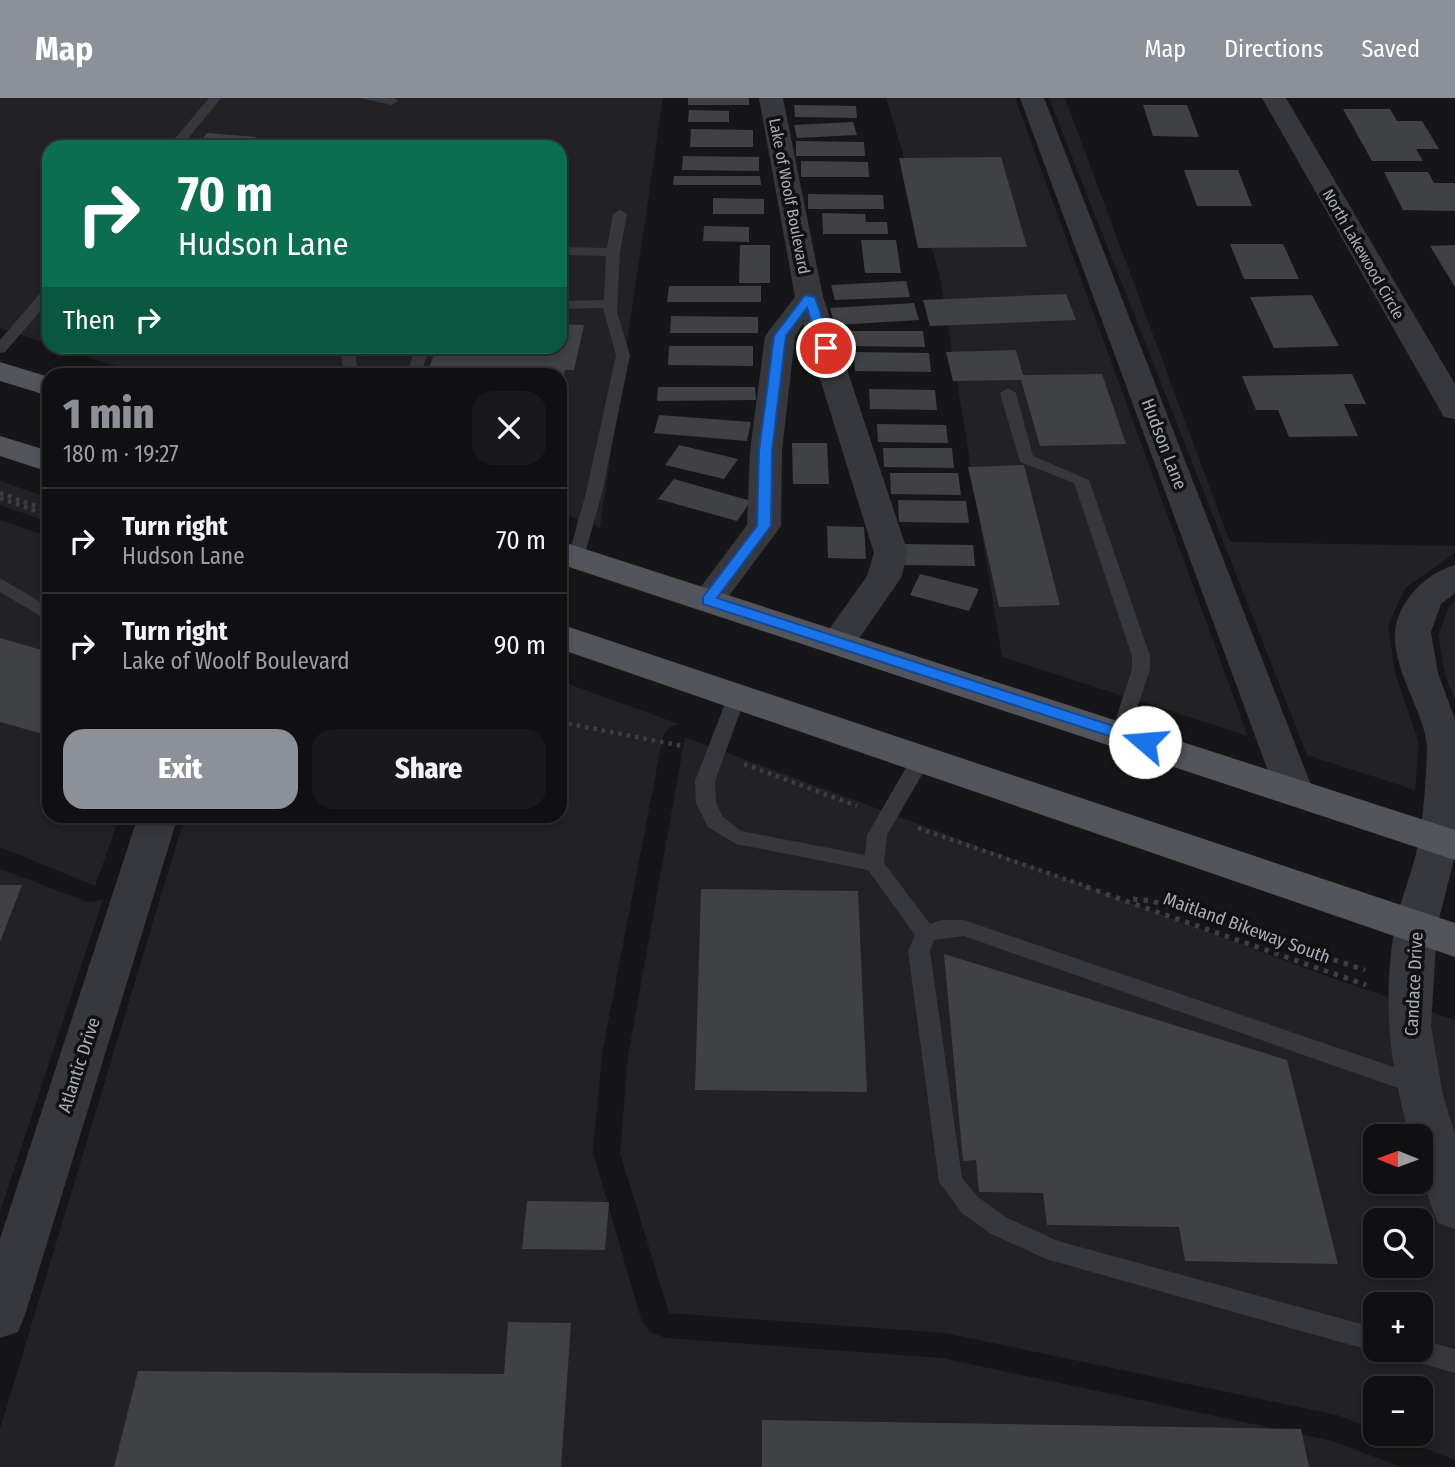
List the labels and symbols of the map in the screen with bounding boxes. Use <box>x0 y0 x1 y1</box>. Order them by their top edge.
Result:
street label: Lake of Woolf Boulevard <box>765 117 814 276</box>
street label: North Lakewood Circle <box>1319 186 1409 323</box>
pin <box>796 318 856 378</box>
street label: Hudson Lane <box>1137 395 1191 493</box>
position arrow <box>1108 705 1182 779</box>
street label: Maitland Bikeway South <box>1161 888 1333 968</box>
street label: Candace Drive <box>1400 931 1428 1037</box>
street label: Atlantic Drive <box>53 1015 105 1115</box>
north arrow <box>1363 1124 1433 1194</box>

